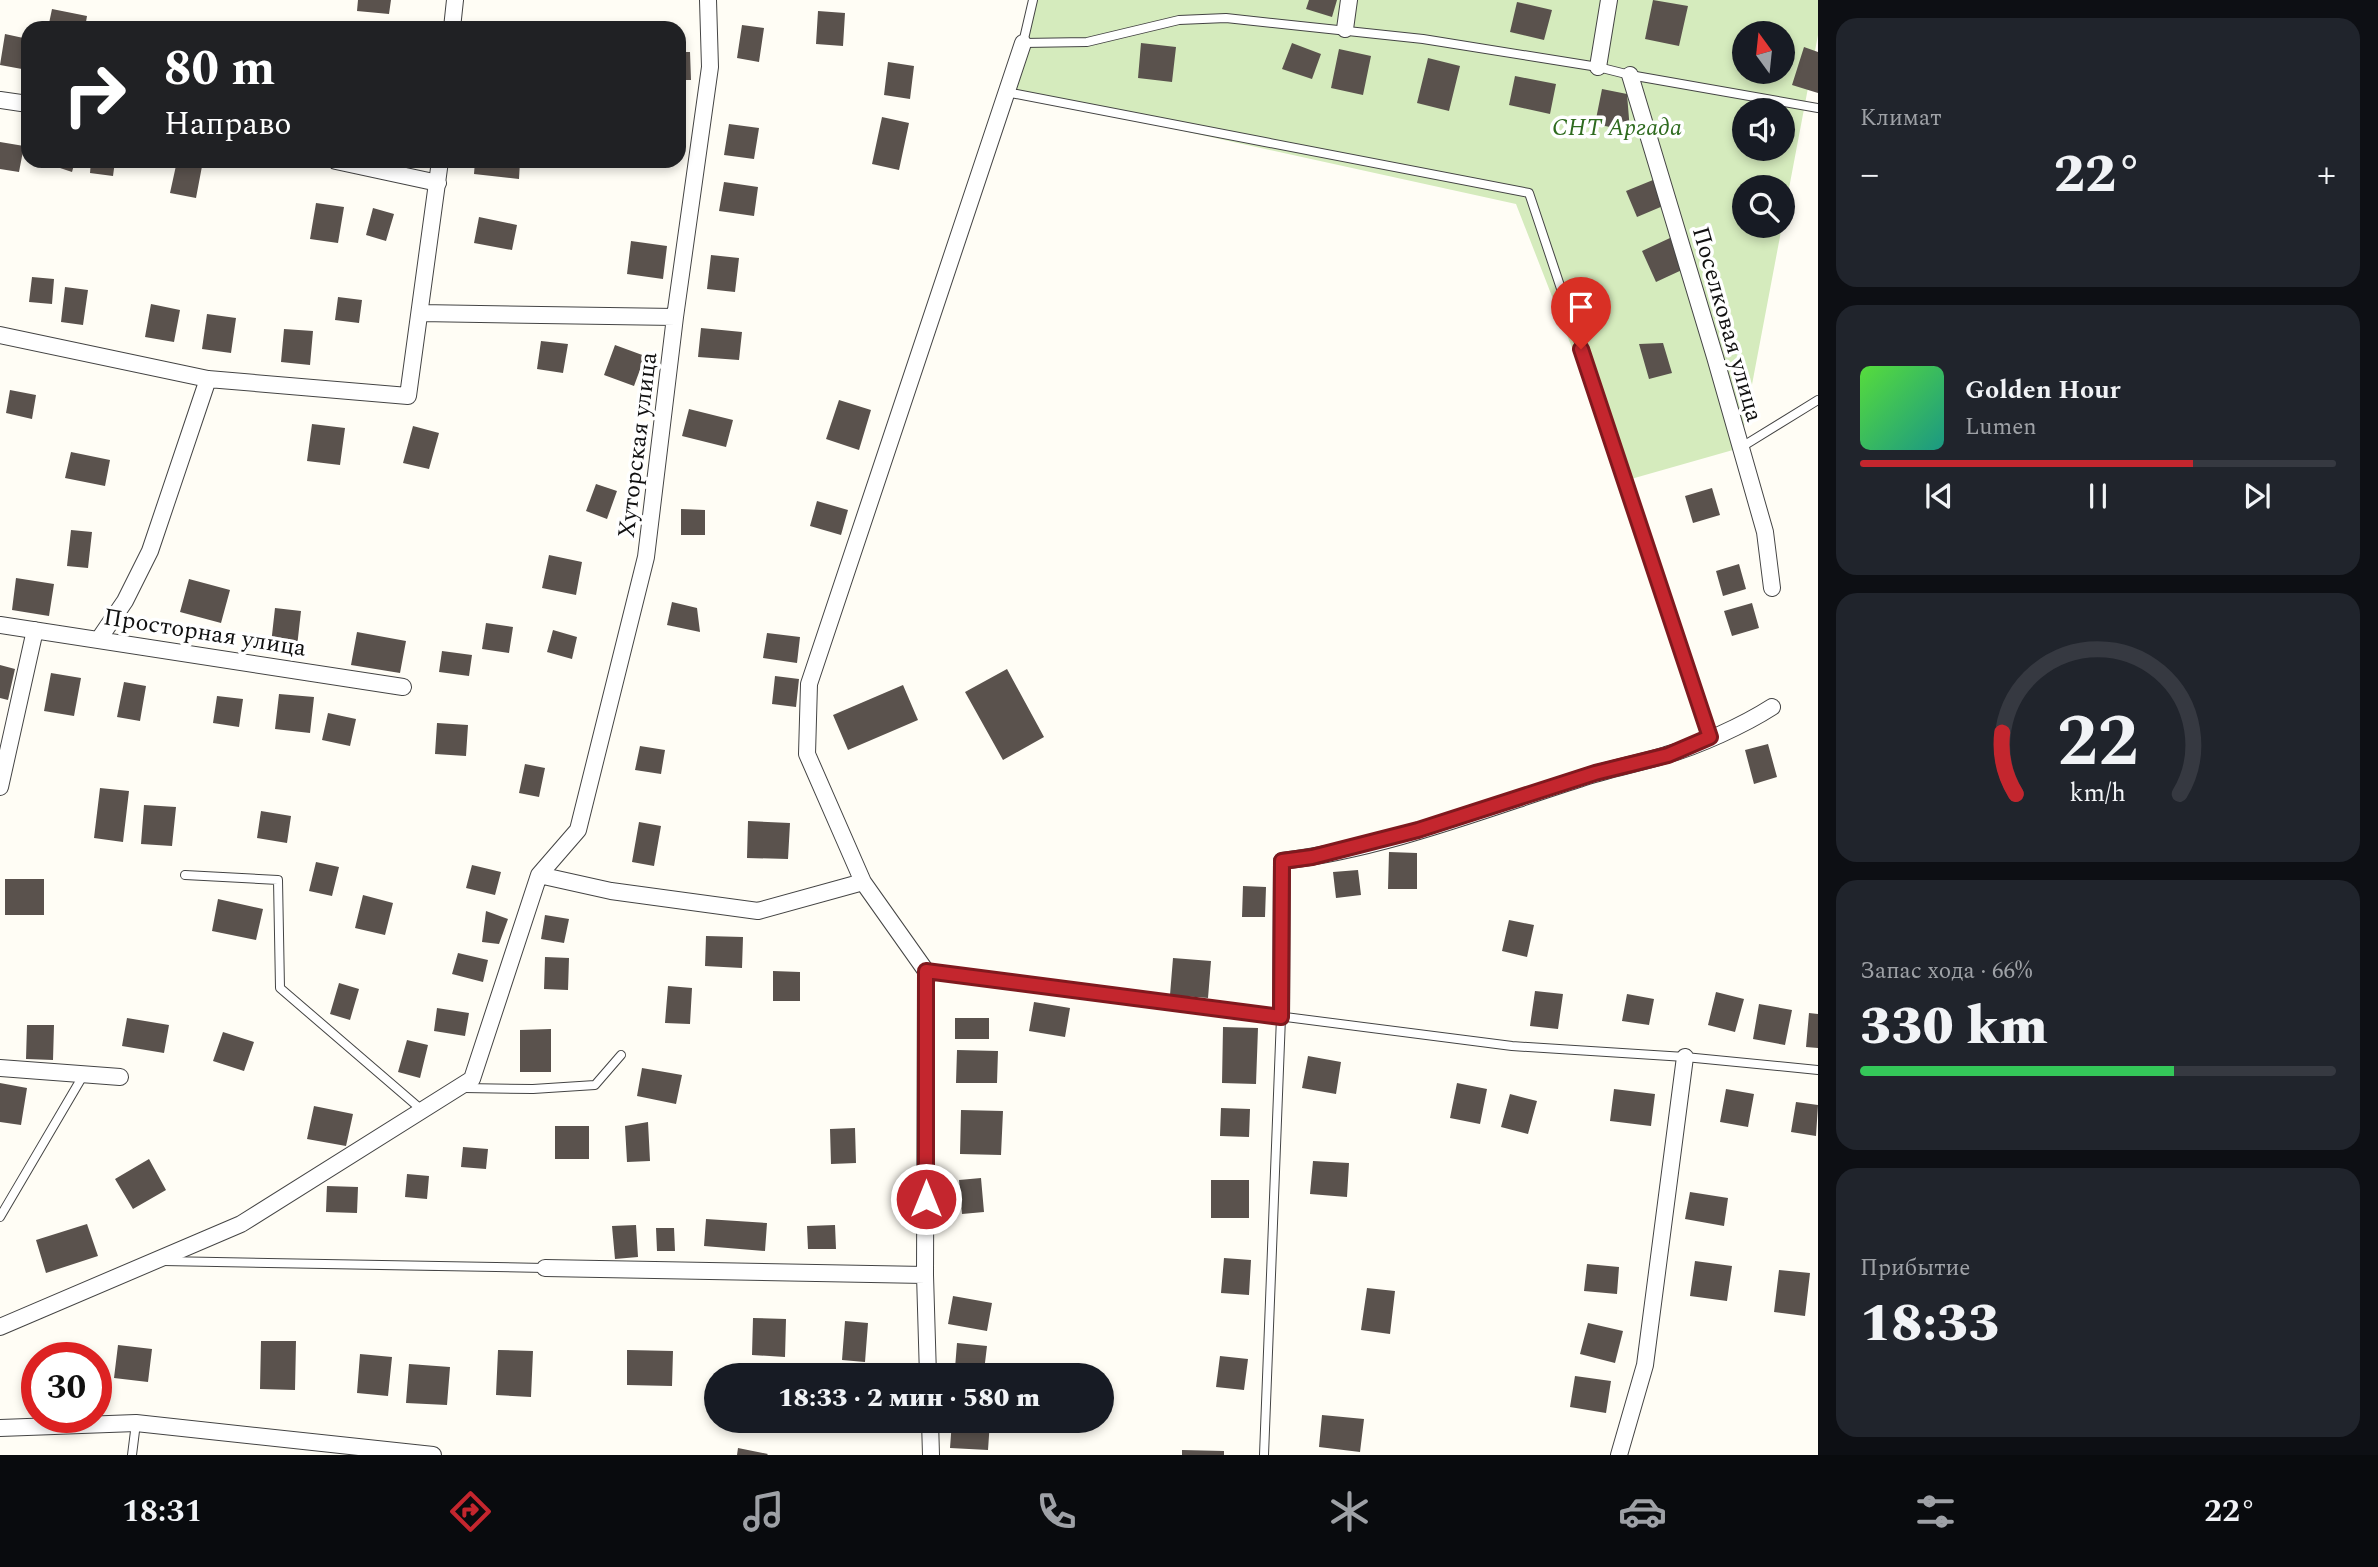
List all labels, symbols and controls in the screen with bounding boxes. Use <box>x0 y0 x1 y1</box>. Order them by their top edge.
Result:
north arrow <box>1732 21 1796 84</box>
map controls <box>1732 21 1795 238</box>
text: 80 m <box>164 32 275 107</box>
icon: right <box>49 49 140 140</box>
button: sound <box>1732 98 1795 161</box>
text: Направо <box>164 100 291 149</box>
text: Климат <box>1860 101 1942 136</box>
park label: СНТ Аргада <box>1552 110 1682 146</box>
text: 22° <box>2054 136 2142 215</box>
text: − <box>1860 146 1879 204</box>
text: + <box>2317 146 2336 204</box>
button: search <box>1732 175 1795 238</box>
street label: Поселковая улица <box>1682 222 1772 426</box>
pin <box>1551 277 1611 349</box>
icon: arrive <box>1562 288 1600 326</box>
street label: Хуторская улица <box>609 350 667 540</box>
text: Golden Hour <box>1965 370 2121 410</box>
text: Lumen <box>1965 410 2037 445</box>
icon: previous <box>1920 477 1958 515</box>
icon: pause <box>2079 477 2117 515</box>
icon: next <box>2238 477 2276 515</box>
street label: Просторная улица <box>101 599 309 667</box>
text: 22 <box>2057 687 2139 798</box>
text: km/h <box>2070 774 2126 812</box>
text: Запас хода · 66% <box>1860 954 2032 989</box>
text: 330 km <box>1860 988 2048 1067</box>
position arrow <box>889 1162 963 1236</box>
text: Прибытие <box>1860 1251 1971 1286</box>
text: 18:33 <box>1860 1285 1999 1364</box>
speed limit sign: 30 <box>21 1342 112 1433</box>
text: 18:33 · 2 мин · 580 m <box>778 1378 1040 1418</box>
text: 18:31 <box>122 1487 202 1536</box>
icon: directions <box>446 1487 495 1536</box>
icon: music <box>739 1487 788 1536</box>
icon: phone <box>1032 1487 1081 1536</box>
icon: climate <box>1325 1487 1374 1536</box>
icon: car <box>1618 1487 1667 1536</box>
icon: filters <box>1911 1487 1960 1536</box>
text: 22° <box>2204 1487 2256 1536</box>

